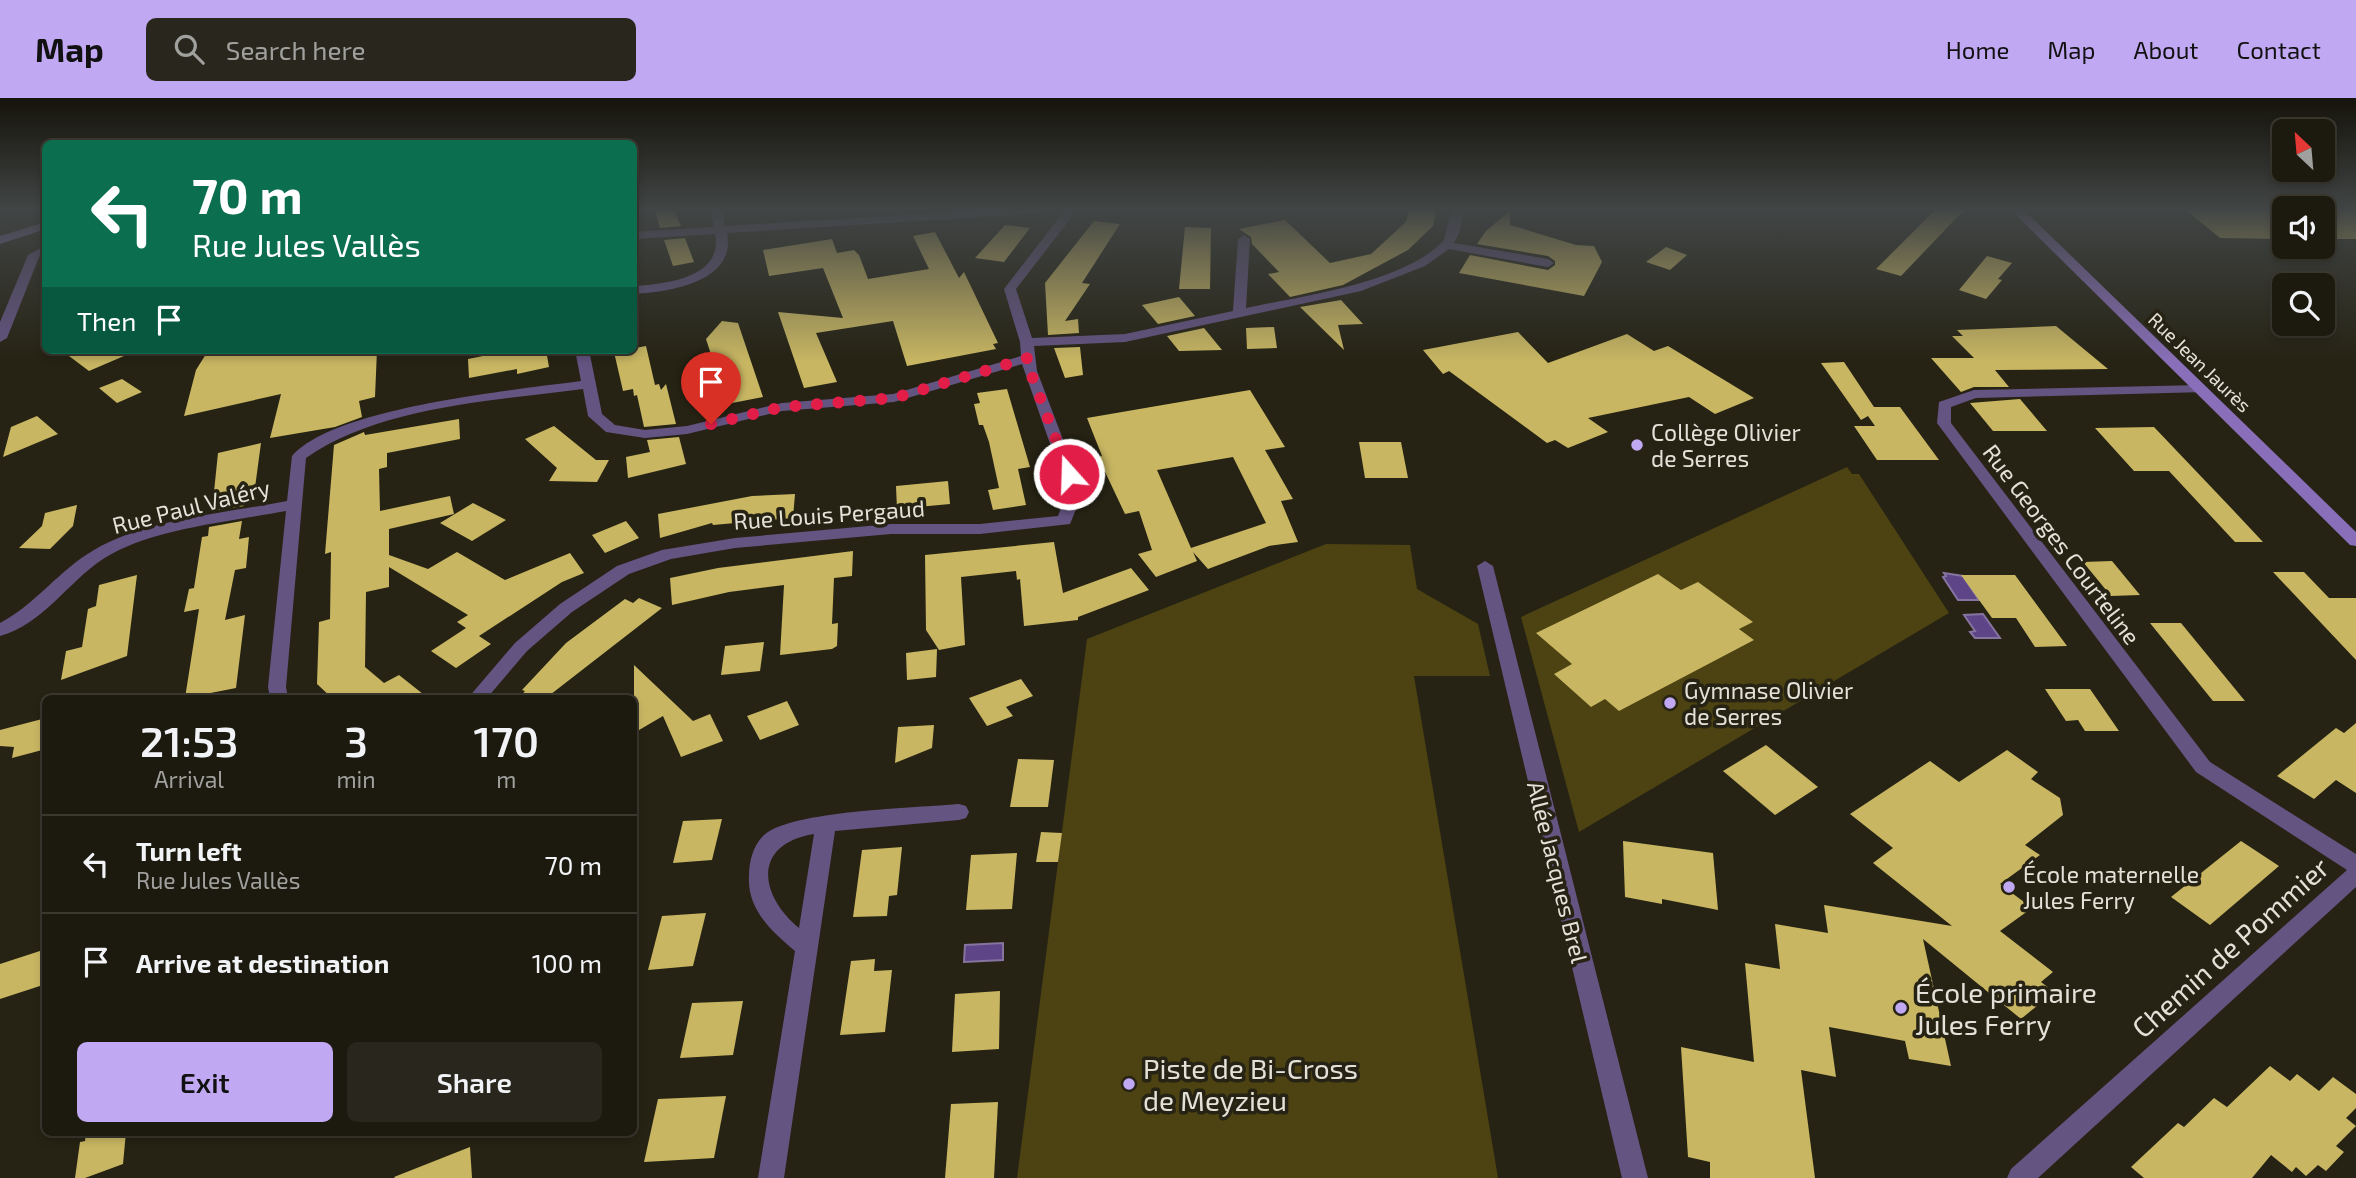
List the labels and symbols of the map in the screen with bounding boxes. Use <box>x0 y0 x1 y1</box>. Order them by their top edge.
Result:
north arrow <box>2272 119 2334 182</box>
street label: Rue Jean Jaurès <box>2144 307 2256 417</box>
pin <box>681 352 741 424</box>
place label: Collège Olivier de Serres <box>1651 418 1801 472</box>
position arrow <box>1032 437 1106 511</box>
marker: Collège Olivier de Serres <box>1629 437 1645 453</box>
street label: Rue Georges Courteline <box>1978 438 2146 650</box>
street label: Rue Paul Valéry <box>109 473 273 539</box>
street label: Rue Louis Pergaud <box>732 493 926 535</box>
place label: Gymnase Olivier de Serres <box>1684 676 1853 730</box>
marker: Gymnase Olivier de Serres <box>1662 695 1678 711</box>
street label: Allée Jacques Brel <box>1522 778 1594 966</box>
street label: Chemin de Pommier <box>2125 850 2335 1044</box>
place label: École maternelle Jules Ferry <box>2023 860 2199 914</box>
marker: École maternelle Jules Ferry <box>2001 879 2017 895</box>
place label: École primaire Jules Ferry <box>1915 975 2097 1041</box>
marker: École primaire Jules Ferry <box>1893 1000 1909 1016</box>
place label: Piste de Bi-Cross de Meyzieu <box>1143 1051 1358 1117</box>
marker: Piste de Bi-Cross de Meyzieu <box>1121 1076 1137 1092</box>

